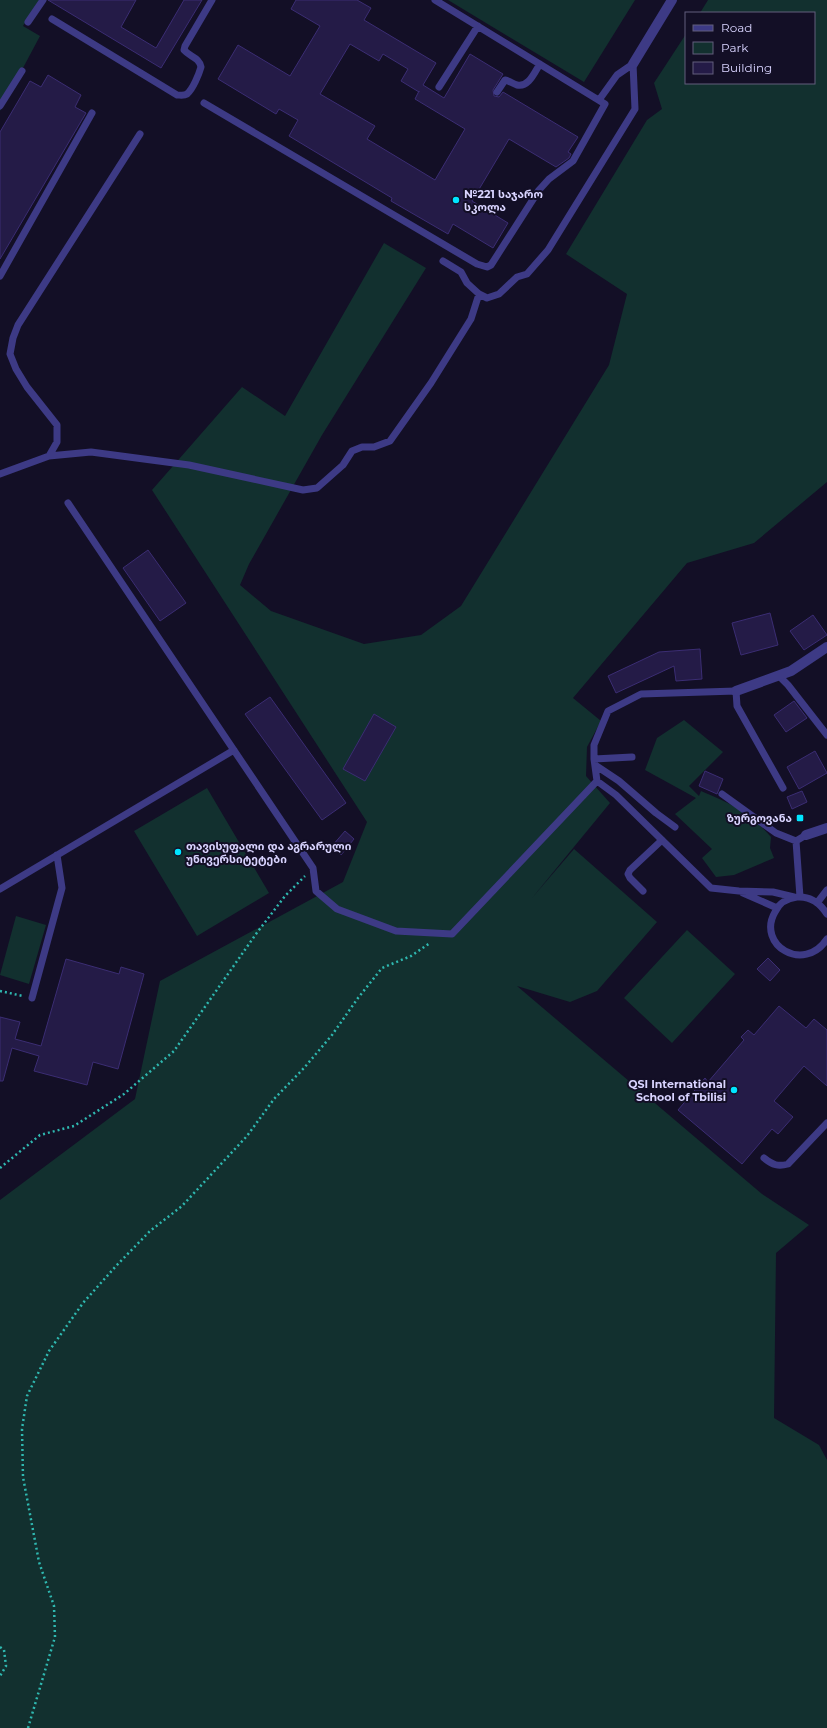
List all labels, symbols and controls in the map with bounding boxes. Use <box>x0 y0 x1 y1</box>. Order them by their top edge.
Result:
legend <box>685 12 815 84</box>
text: Road <box>721 20 752 35</box>
text: Park <box>721 40 749 55</box>
text: Building <box>721 60 772 75</box>
place label: №221 საჯარო სკოლა <box>464 187 543 214</box>
marker: №221 საჯარო სკოლა <box>451 195 461 205</box>
place label: ზურგოვანა <box>727 811 792 825</box>
marker: ზურგოვანა <box>795 813 805 823</box>
place label: თავისუფალი და აგრარული უნივერსიტეტები <box>186 839 352 866</box>
marker: თავისუფალი და აგრარული უნივერსიტეტები <box>173 847 183 857</box>
place label: QSI International School of Tbilisi <box>628 1077 726 1104</box>
marker: QSI International School of Tbilisi <box>729 1085 739 1095</box>

